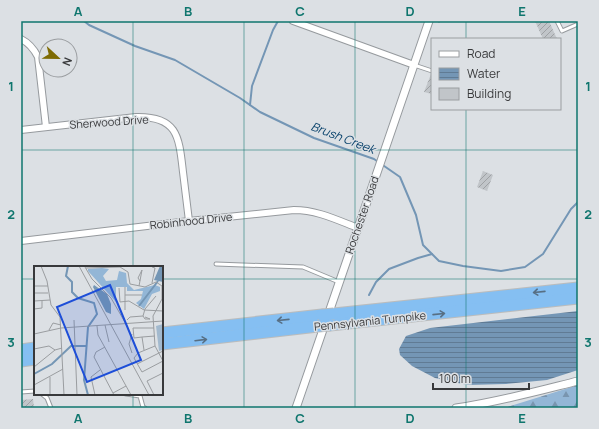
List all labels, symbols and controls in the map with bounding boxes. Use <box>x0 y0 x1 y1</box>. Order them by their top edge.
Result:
text: A <box>74 2 83 20</box>
text: B <box>184 2 192 20</box>
text: C <box>295 2 305 20</box>
text: D <box>405 2 415 20</box>
text: E <box>518 2 526 20</box>
north arrow <box>38 38 78 78</box>
legend <box>431 38 561 110</box>
text: Road <box>467 45 495 62</box>
text: N <box>59 55 76 68</box>
text: Water <box>467 65 501 82</box>
text: 1 <box>8 77 14 95</box>
text: 1 <box>585 77 591 95</box>
text: Building <box>467 85 511 102</box>
street label: Sherwood Drive <box>69 111 150 132</box>
water label: Brush Creek <box>309 118 380 158</box>
street label: Rochester Road <box>341 174 382 256</box>
text: 2 <box>7 205 15 223</box>
text: 2 <box>584 205 592 223</box>
street label: Robinhood Drive <box>149 209 234 232</box>
inset map <box>34 266 163 395</box>
one-way arrow <box>533 288 546 295</box>
street label: Pennsylvania Turnpike <box>313 307 427 334</box>
one-way arrow <box>432 310 445 317</box>
one-way arrow <box>277 316 290 323</box>
text: 3 <box>7 333 15 351</box>
text: 3 <box>584 333 592 351</box>
one-way arrow <box>194 336 207 344</box>
scale bar <box>433 365 529 391</box>
text: 100 m <box>439 370 471 387</box>
text: A <box>74 409 83 427</box>
text: B <box>184 409 192 427</box>
text: C <box>295 409 305 427</box>
text: D <box>405 409 415 427</box>
text: E <box>518 409 526 427</box>

